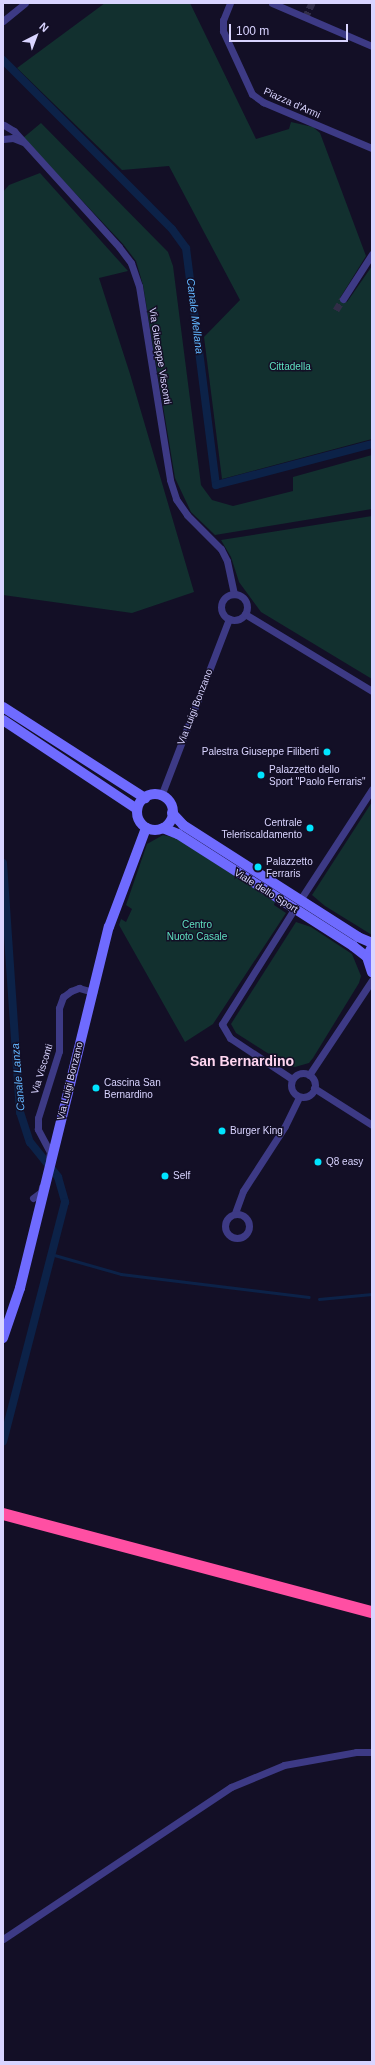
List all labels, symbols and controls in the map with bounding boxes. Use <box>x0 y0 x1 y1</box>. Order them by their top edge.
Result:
north arrow <box>16 16 56 56</box>
scale bar <box>231 16 350 42</box>
text: N <box>37 20 51 34</box>
text: 100 m <box>236 24 269 38</box>
street label: Piazza d'Armi <box>262 85 322 121</box>
water label: Canale Mellana <box>184 277 206 355</box>
street label: Via Giuseppe Visconti <box>146 307 174 405</box>
park label: Cittadella <box>269 361 311 373</box>
street label: Via Luigi Bonzano <box>175 667 215 747</box>
place label: Palestra Giuseppe Filiberti <box>202 746 319 758</box>
marker: Palestra Giuseppe Filiberti <box>322 747 332 757</box>
place label: Palazzetto dello Sport "Paolo Ferraris" <box>269 763 366 786</box>
marker: Palazzetto dello Sport "Paolo Ferraris" <box>256 770 266 780</box>
place label: Centrale Teleriscaldamento <box>221 816 302 840</box>
marker: Centrale Teleriscaldamento <box>305 823 315 833</box>
place label: Palazzetto Ferraris <box>266 855 313 878</box>
marker: Palazzetto Ferraris <box>253 862 263 872</box>
street label: Viale dello Sport <box>232 867 300 915</box>
park label: Centro Nuoto Casale <box>167 918 227 942</box>
street label: Via Luigi Bonzano <box>54 1041 86 1121</box>
street label: Via Visconti <box>29 1042 55 1096</box>
water label: Canale Lanza <box>8 1043 28 1111</box>
district label: San Bernardino <box>190 1053 294 1069</box>
place label: Cascina San Bernardino <box>104 1076 161 1100</box>
marker: Cascina San Bernardino <box>91 1083 101 1093</box>
place label: Burger King <box>230 1125 283 1137</box>
marker: Burger King <box>217 1126 227 1136</box>
place label: Q8 easy <box>326 1156 363 1168</box>
marker: Q8 easy <box>313 1157 323 1167</box>
place label: Self <box>173 1170 190 1182</box>
marker: Self <box>160 1171 170 1181</box>

